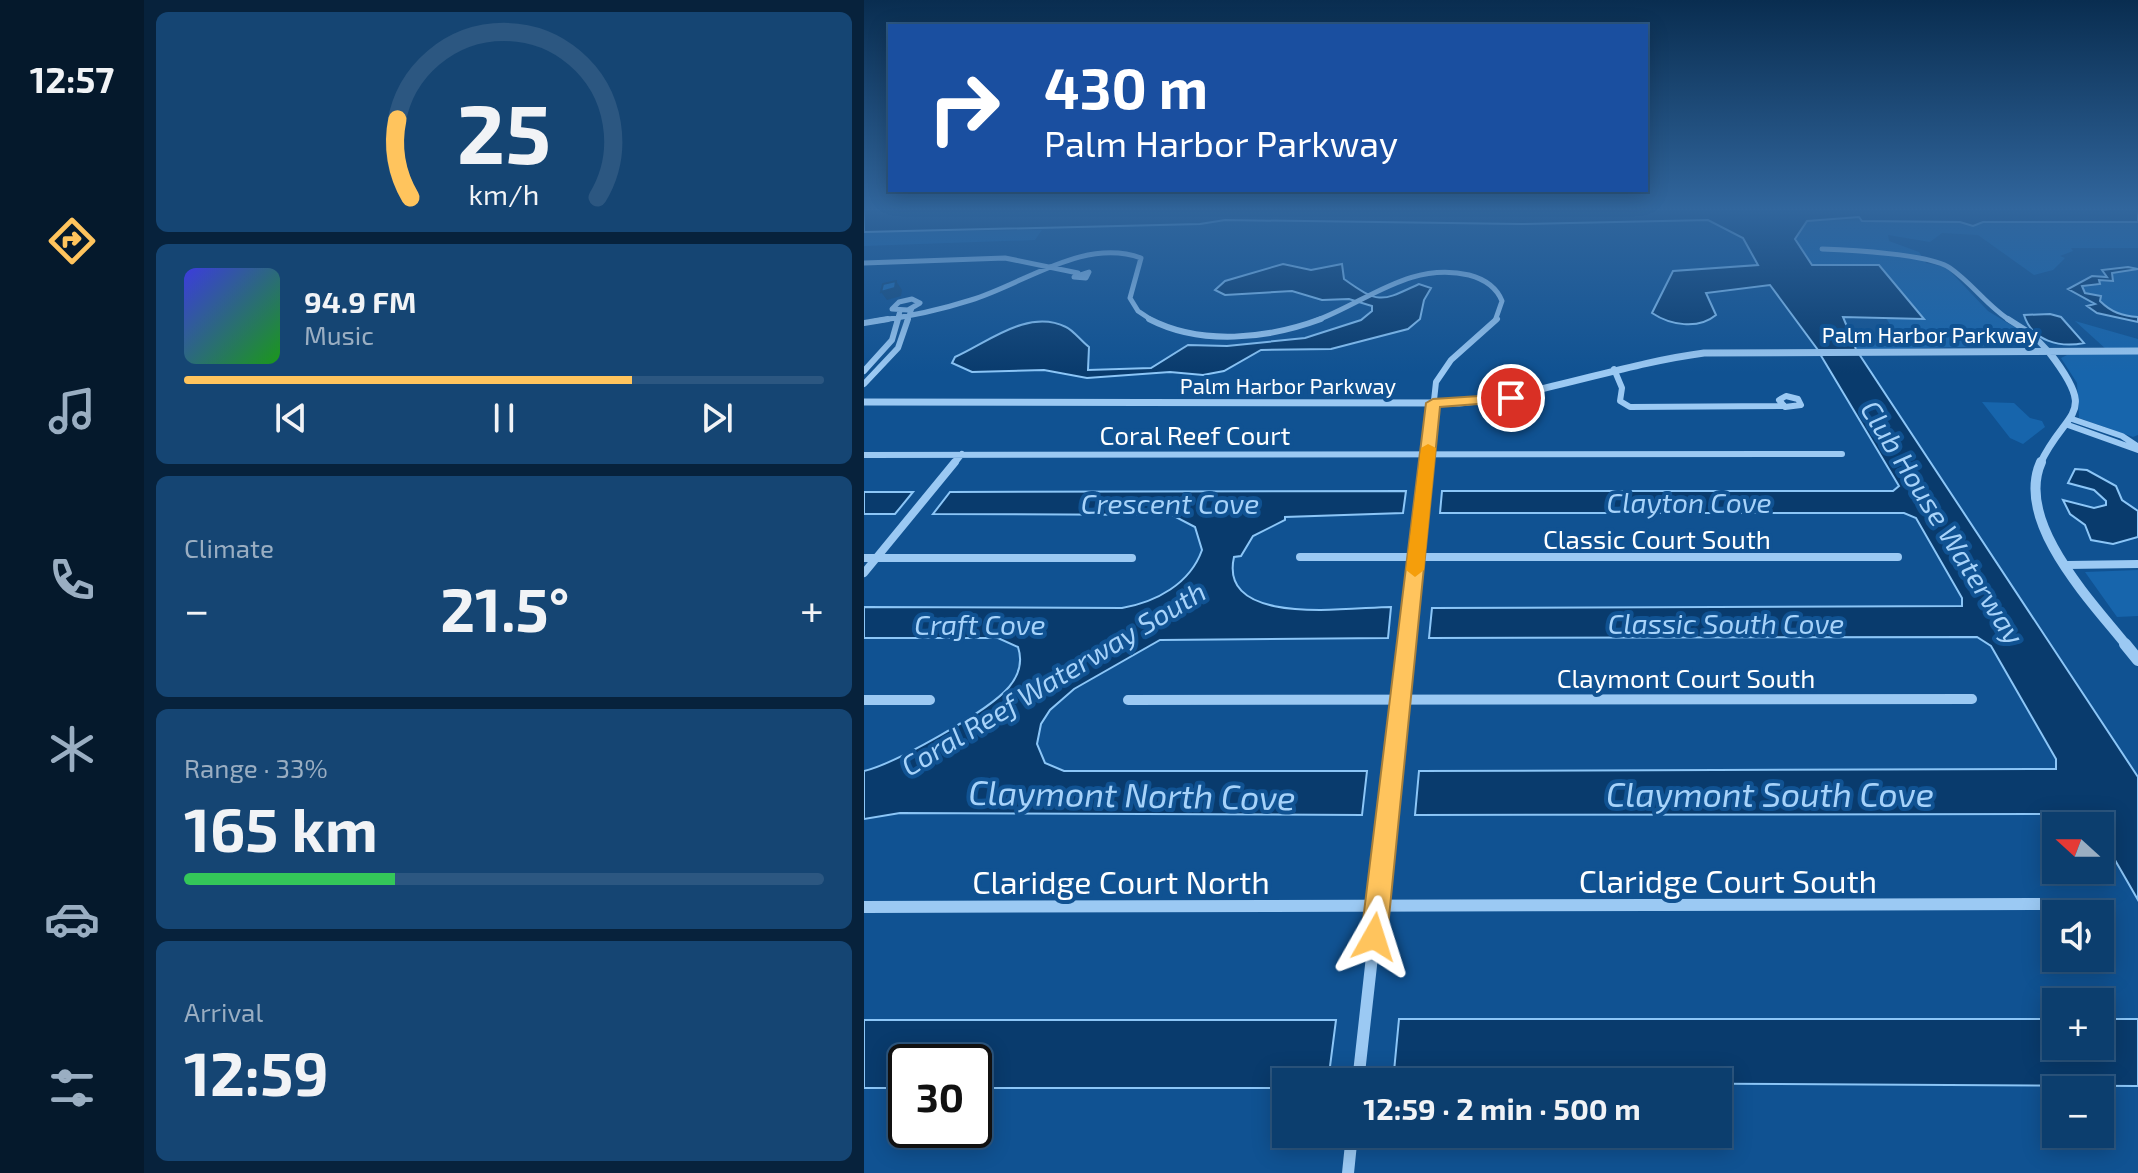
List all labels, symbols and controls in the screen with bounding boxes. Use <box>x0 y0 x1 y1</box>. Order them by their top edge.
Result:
text: 430 m <box>1044 53 1208 120</box>
icon: right <box>912 56 1016 160</box>
text: 12:57 <box>30 57 114 100</box>
text: 25 <box>457 81 551 181</box>
text: Palm Harbor Parkway <box>1044 121 1398 164</box>
text: km/h <box>469 176 539 211</box>
icon: directions <box>44 213 100 269</box>
text: 94.9 FM <box>304 283 416 319</box>
text: Music <box>304 319 374 350</box>
street label: Palm Harbor Parkway <box>1822 321 2039 347</box>
pin <box>1477 364 1545 432</box>
street label: Palm Harbor Parkway <box>1180 372 1397 398</box>
icon: arrive <box>1489 376 1533 420</box>
icon: music <box>44 383 100 439</box>
water label: Club House Waterway <box>1854 394 2032 650</box>
icon: previous <box>269 396 313 440</box>
icon: pause <box>482 396 526 440</box>
icon: next <box>695 396 739 440</box>
street label: Coral Reef Court <box>1100 419 1291 450</box>
water label: Clayton Cove <box>1606 485 1772 519</box>
water label: Crescent Cove <box>1081 486 1259 520</box>
street label: Classic Court South <box>1543 523 1771 554</box>
text: Climate <box>184 532 274 563</box>
icon: phone <box>44 552 100 608</box>
text: 21.5° <box>440 572 569 644</box>
water label: Coral Reef Waterway South <box>895 574 1211 782</box>
text: − <box>184 582 210 635</box>
text: + <box>800 582 824 635</box>
water label: Classic South Cove <box>1608 606 1844 640</box>
water label: Craft Cove <box>914 607 1046 641</box>
street label: Claymont Court South <box>1557 662 1815 693</box>
icon: climate <box>44 721 100 777</box>
text: Range · 33% <box>184 752 328 783</box>
water label: Claymont North Cove <box>968 771 1296 818</box>
water label: Claymont South Cove <box>1606 773 1934 815</box>
text: 165 km <box>184 792 378 864</box>
north arrow <box>2042 812 2114 884</box>
map controls <box>2042 812 2114 1148</box>
street label: Claridge Court South <box>1579 861 1877 899</box>
street label: Claridge Court North <box>972 862 1270 900</box>
icon: car <box>44 891 100 947</box>
position arrow <box>1332 895 1416 979</box>
button: sound <box>2042 900 2114 972</box>
button: + <box>2042 988 2114 1060</box>
text: Arrival <box>184 996 263 1027</box>
text: 12:59 <box>184 1036 329 1108</box>
speed limit sign: 30 <box>888 1044 992 1148</box>
icon: filters <box>44 1060 100 1116</box>
button: − <box>2042 1076 2114 1148</box>
text: 12:59 · 2 min · 500 m <box>1363 1090 1641 1126</box>

